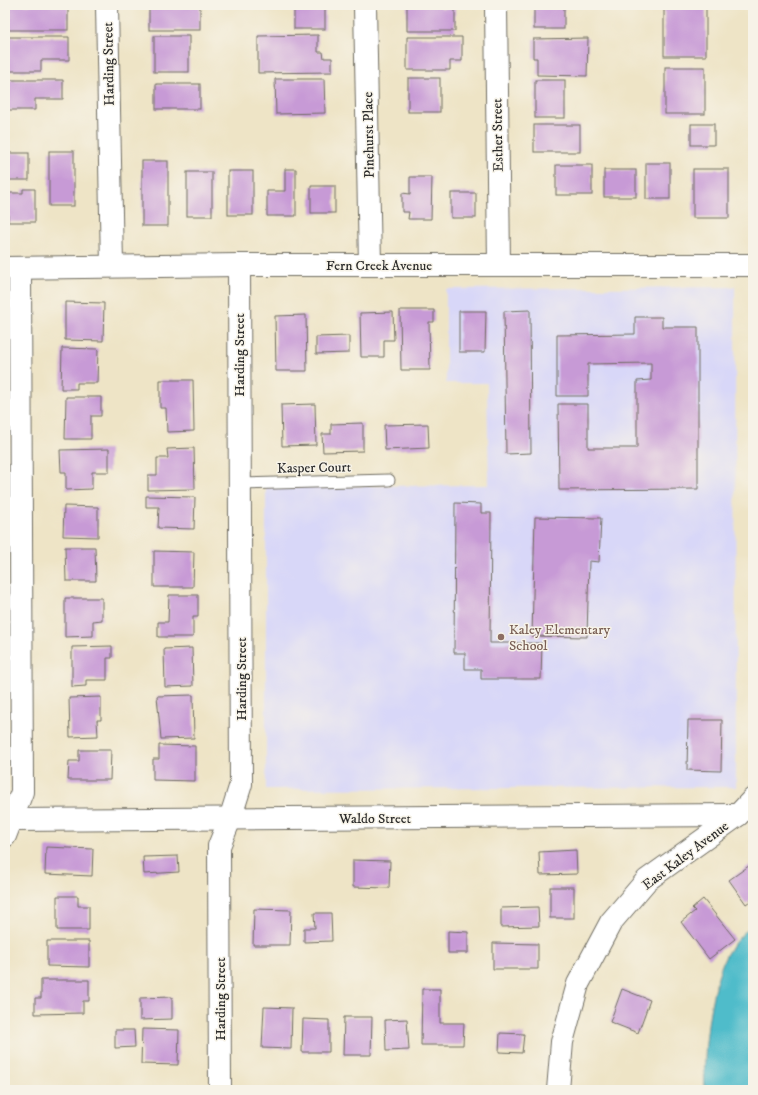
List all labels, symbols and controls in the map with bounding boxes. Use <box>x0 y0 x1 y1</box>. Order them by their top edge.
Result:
street label: Harding Street <box>99 21 119 106</box>
street label: Pinehurst Place <box>359 92 379 178</box>
street label: Esther Street <box>488 98 508 172</box>
street label: Fern Creek Avenue <box>326 257 432 275</box>
street label: Harding Street <box>231 313 249 397</box>
street label: Kasper Court <box>277 458 352 478</box>
place label: Kaley Elementary School <box>509 621 610 655</box>
marker: Kaley Elementary School <box>496 632 506 642</box>
street label: Harding Street <box>233 637 251 721</box>
street label: Waldo Street <box>338 810 412 828</box>
street label: East Kaley Avenue <box>639 817 733 894</box>
street label: Harding Street <box>212 957 230 1041</box>

